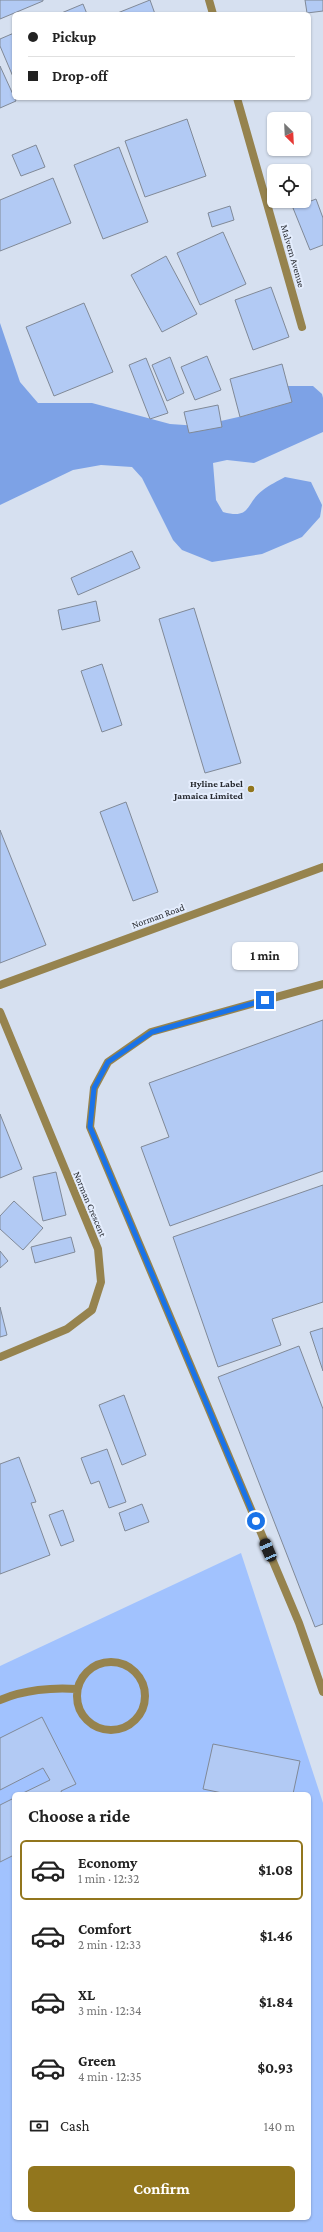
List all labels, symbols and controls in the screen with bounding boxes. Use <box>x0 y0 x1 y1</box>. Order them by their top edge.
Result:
text: Pickup <box>52 29 96 45</box>
text: Drop-off <box>52 68 108 84</box>
north arrow <box>267 112 311 156</box>
map controls <box>267 112 311 208</box>
button: locate <box>267 164 311 208</box>
street label: Malvern Avenue <box>279 223 307 289</box>
place label: Hyline Label Jamaica Limited <box>173 778 244 801</box>
marker: Hyline Label Jamaica Limited <box>246 784 256 794</box>
street label: Norman Road <box>130 901 187 931</box>
callout: 1 min <box>232 942 298 970</box>
text: 1 min <box>250 948 280 963</box>
route end <box>256 991 274 1009</box>
street label: Norman Crescent <box>71 1170 109 1239</box>
route start <box>247 1512 265 1530</box>
car <box>258 1537 278 1563</box>
text: Choose a ride <box>28 1806 130 1826</box>
icon: car <box>30 1852 66 1888</box>
text: Economy <box>78 1855 137 1871</box>
text: $1.08 <box>258 1862 293 1878</box>
text: 1 min · 12:32 <box>78 1871 139 1886</box>
icon: car <box>30 1918 66 1954</box>
text: Comfort <box>78 1921 132 1937</box>
text: $1.46 <box>260 1928 293 1944</box>
text: 2 min · 12:33 <box>78 1937 141 1952</box>
icon: car <box>30 1984 66 2020</box>
text: XL <box>78 1987 95 2003</box>
text: $1.84 <box>259 1994 293 2010</box>
text: 3 min · 12:34 <box>78 2003 142 2018</box>
icon: car <box>30 2050 66 2086</box>
text: Green <box>78 2053 116 2069</box>
text: $0.93 <box>257 2060 293 2076</box>
text: 4 min · 12:35 <box>78 2069 142 2084</box>
icon: cash <box>28 2115 50 2137</box>
text: Cash <box>60 2118 90 2134</box>
text: 140 m <box>264 2119 295 2134</box>
button: Confirm <box>28 2166 295 2212</box>

